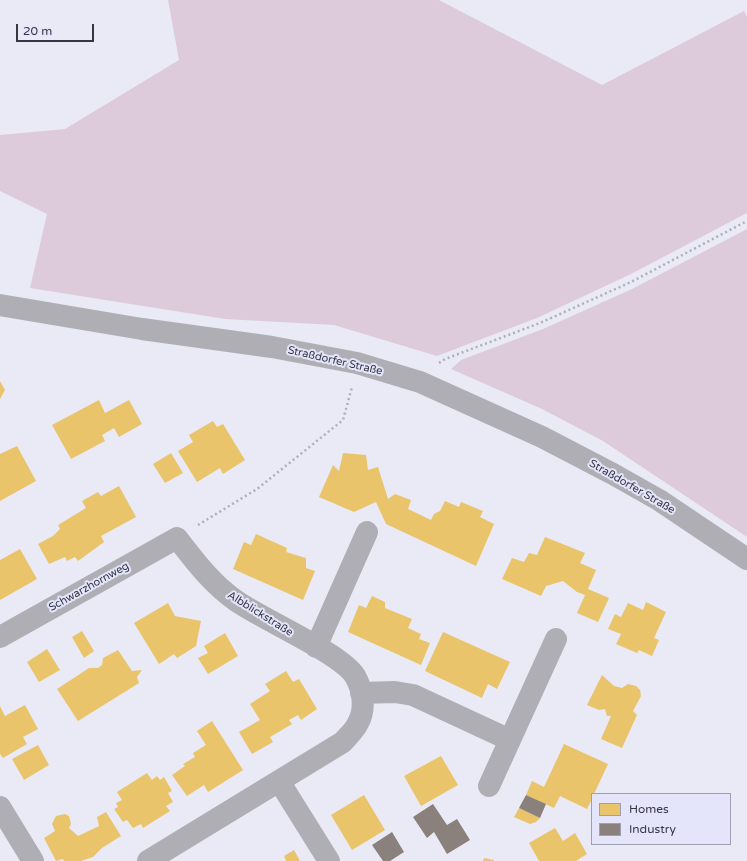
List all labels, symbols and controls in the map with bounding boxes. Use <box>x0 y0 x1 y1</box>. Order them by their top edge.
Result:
scale bar <box>18 16 96 42</box>
text: 20 m <box>23 24 52 38</box>
street label: Straßdorfer Straße <box>286 344 384 378</box>
street label: Straßdorfer Straße <box>587 457 677 517</box>
street label: Schwarzhornweg <box>47 559 131 615</box>
street label: Albblickstraße <box>225 589 295 639</box>
legend <box>591 793 731 845</box>
text: Homes <box>629 802 669 816</box>
text: Industry <box>629 822 676 836</box>

